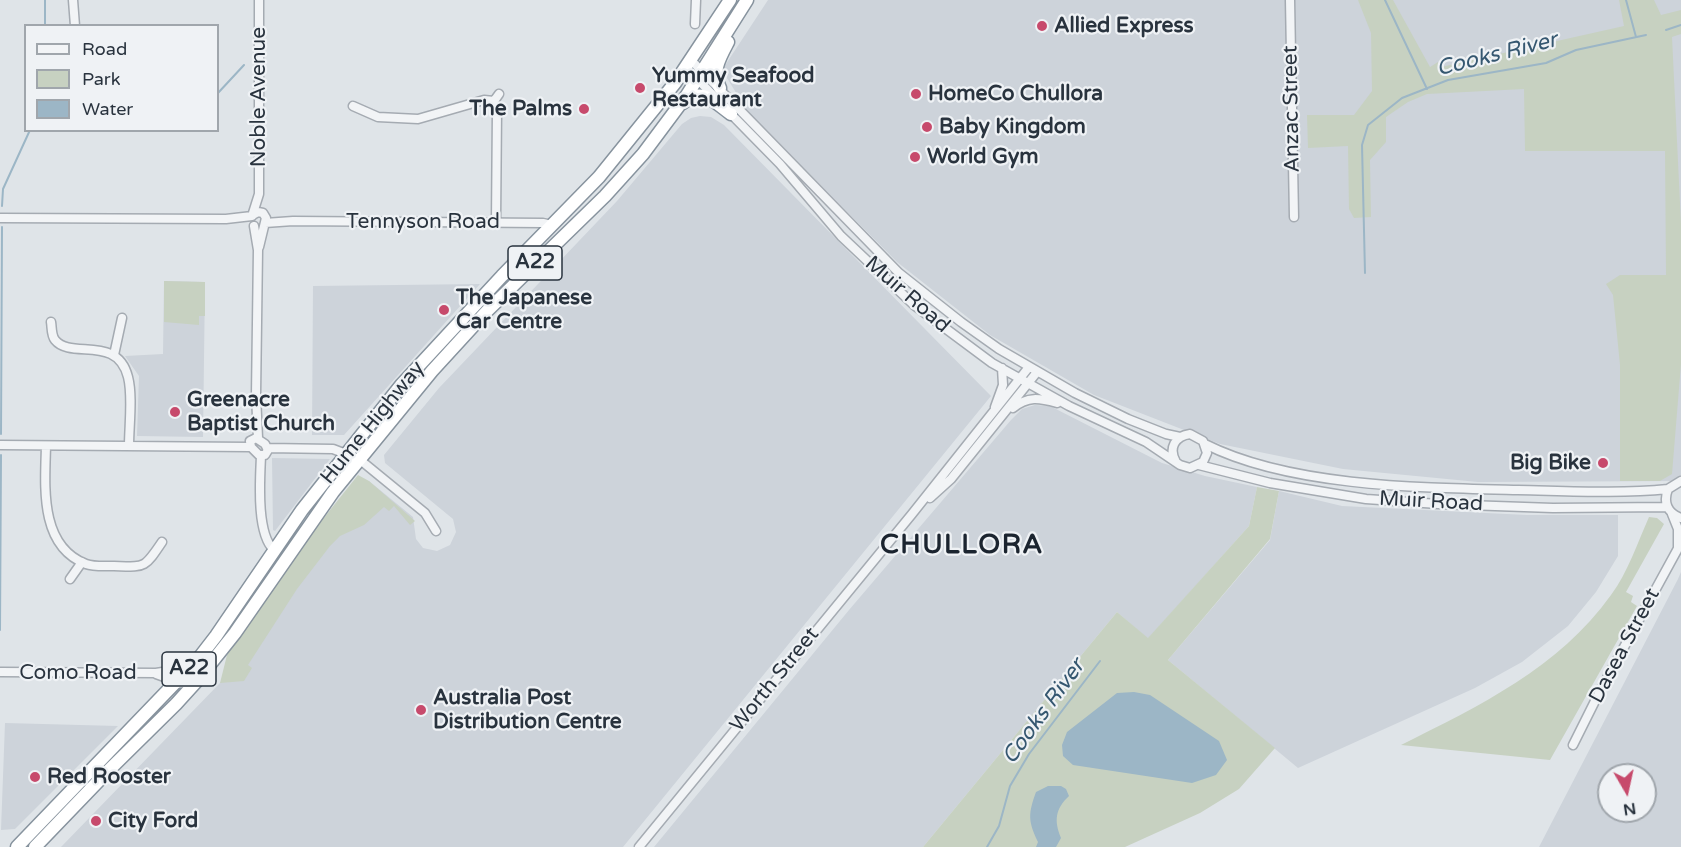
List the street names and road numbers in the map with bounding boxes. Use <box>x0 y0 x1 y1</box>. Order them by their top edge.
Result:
street label: Noble Avenue <box>246 27 272 167</box>
street label: Anzac Street <box>1278 45 1306 173</box>
street label: Tennyson Road <box>346 209 500 235</box>
road number: A22 <box>508 246 562 280</box>
street label: Muir Road <box>859 251 955 339</box>
street label: Hume Highway <box>316 356 430 490</box>
street label: Muir Road <box>1378 487 1484 517</box>
street label: Dasea Street <box>1584 584 1666 708</box>
street label: Worth Street <box>725 623 825 737</box>
road number: A22 <box>162 652 216 686</box>
street label: Como Road <box>19 660 137 686</box>

